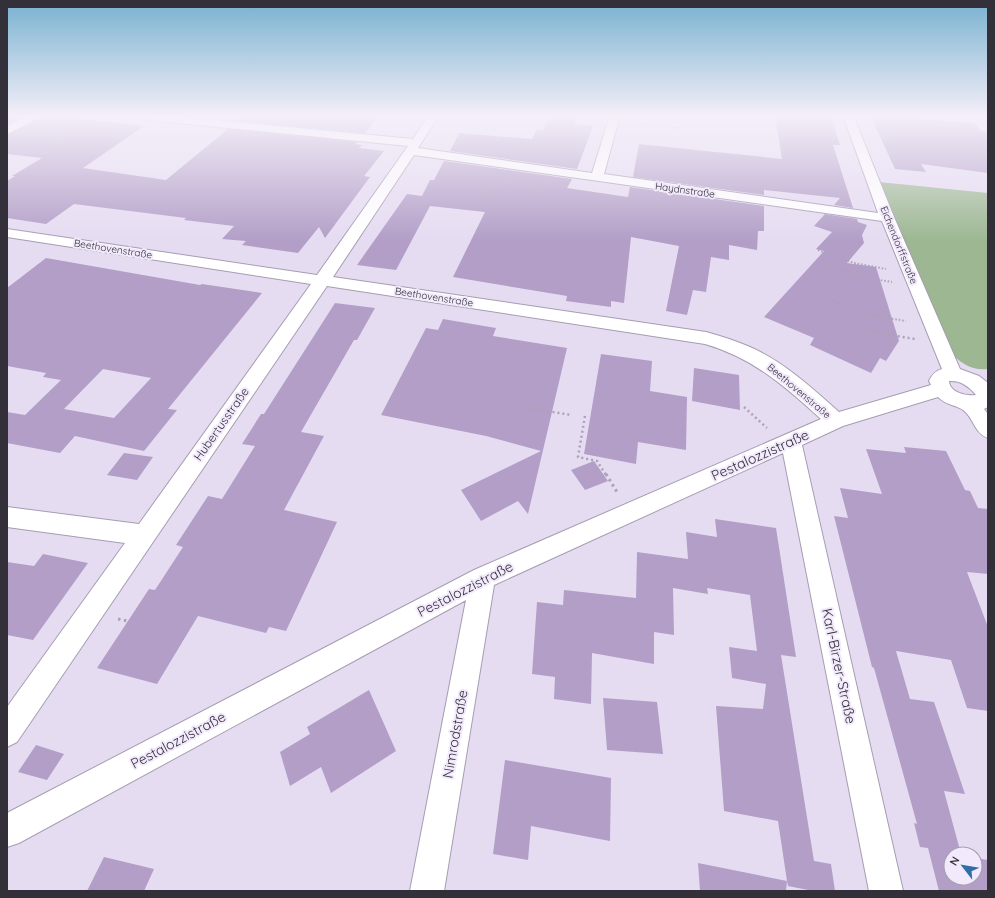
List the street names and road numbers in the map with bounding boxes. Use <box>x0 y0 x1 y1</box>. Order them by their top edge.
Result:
street label: Haydnstraße <box>654 179 716 201</box>
street label: Eichendorffstraße <box>877 204 921 286</box>
street label: Beethovenstraße <box>73 236 153 262</box>
street label: Beethovenstraße <box>394 284 474 310</box>
street label: Beethovenstraße <box>765 361 834 422</box>
street label: Hubertusstraße <box>190 384 252 464</box>
street label: Pestalozzistraße <box>708 425 812 485</box>
street label: Pestalozzistraße <box>414 557 516 621</box>
street label: Karl-Birzer-Straße <box>818 607 860 725</box>
street label: Nimrodstraße <box>438 688 472 780</box>
street label: Pestalozzistraße <box>127 707 229 773</box>

